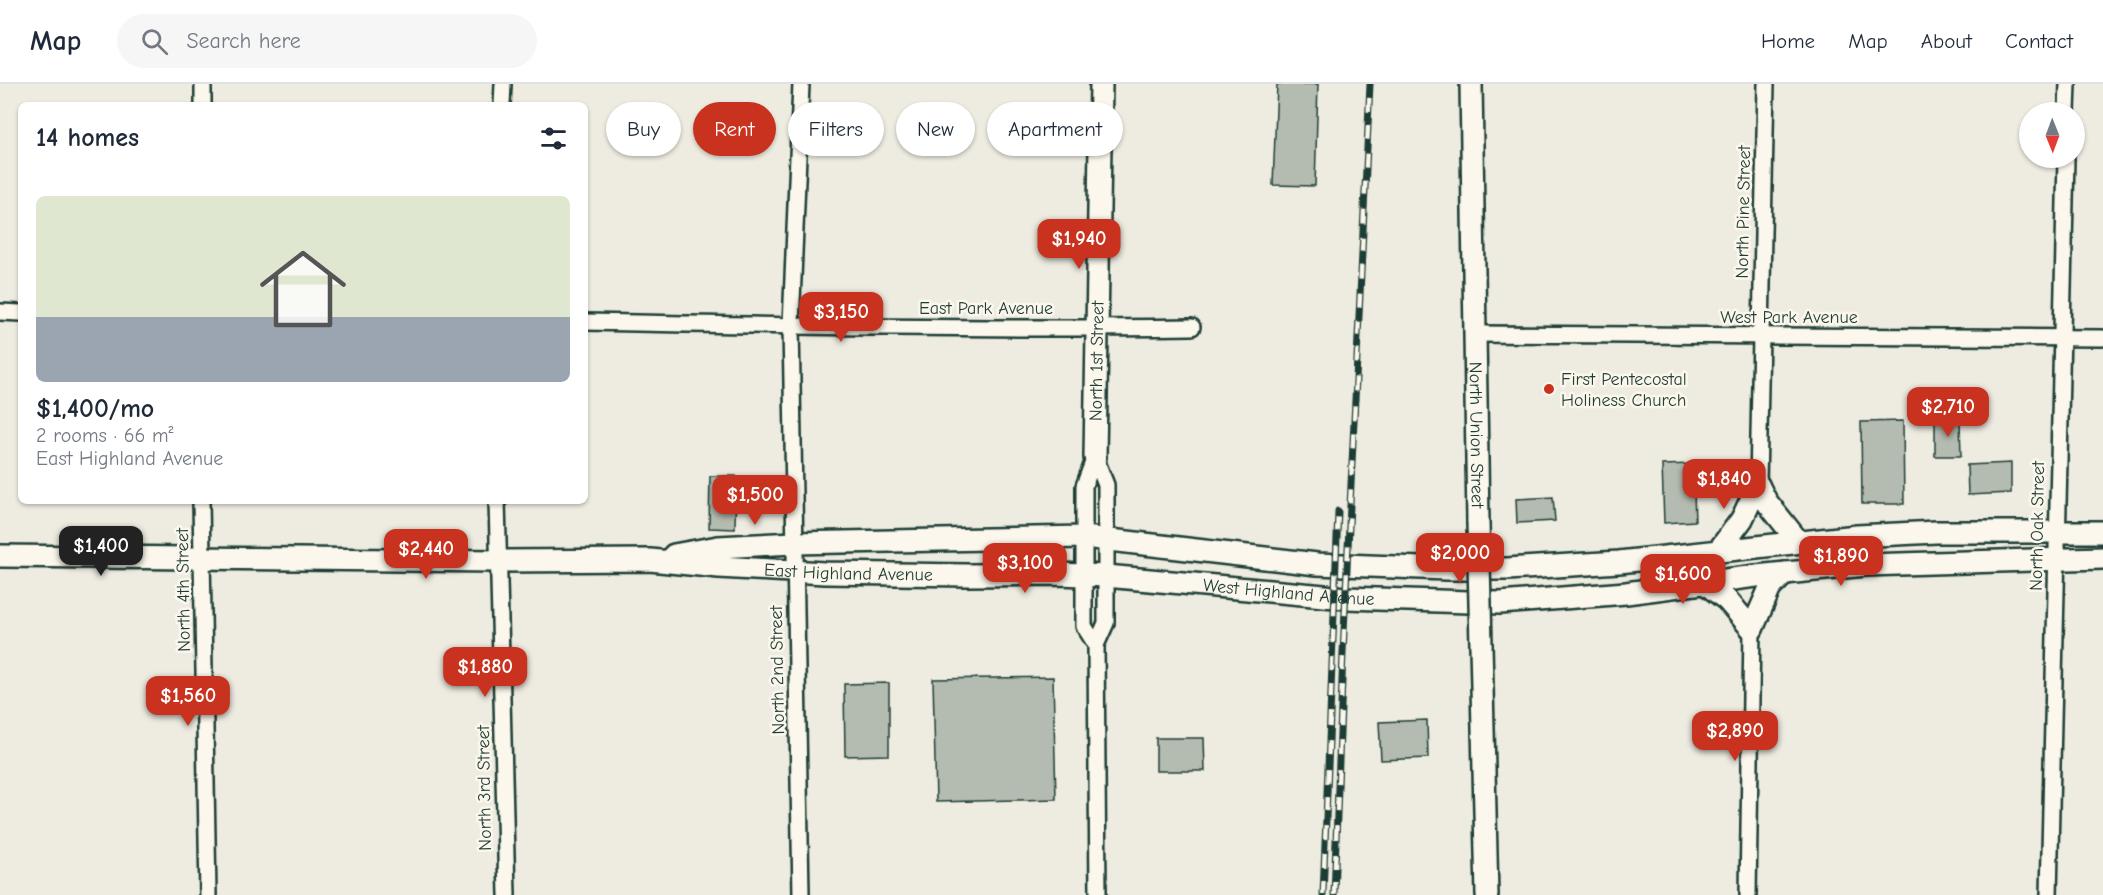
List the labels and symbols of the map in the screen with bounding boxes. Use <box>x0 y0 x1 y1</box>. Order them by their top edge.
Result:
north arrow <box>2019 102 2085 168</box>
street label: North Pine Street <box>1732 144 1755 279</box>
pin: $1,940 <box>1030 219 1128 270</box>
pin: $3,150 <box>792 292 890 343</box>
street label: East Park Avenue <box>919 298 1053 319</box>
street label: North 1st Street <box>1086 300 1109 421</box>
street label: West Park Avenue <box>1720 307 1858 328</box>
street label: North Union Street <box>1464 362 1488 509</box>
place label: First Pentecostal Holiness Church <box>1561 369 1687 411</box>
marker: First Pentecostal Holiness Church <box>1542 382 1556 396</box>
pin: $2,710 <box>1899 387 1997 438</box>
pin: $1,840 <box>1675 459 1773 510</box>
street label: North Oak Street <box>2026 460 2049 591</box>
pin: $1,500 <box>706 475 804 526</box>
pin: $1,400 <box>52 526 150 577</box>
street label: North 4th Street <box>172 527 195 652</box>
pin: $2,440 <box>377 529 475 580</box>
pin: $2,000 <box>1411 533 1509 584</box>
pin: $1,890 <box>1792 536 1890 587</box>
pin: $3,100 <box>976 543 1074 594</box>
pin: $1,600 <box>1634 554 1732 605</box>
street label: East Highland Avenue <box>764 560 933 586</box>
street label: West Highland Avenue <box>1202 575 1375 610</box>
street label: North 2nd Street <box>766 604 789 735</box>
pin: $1,880 <box>436 647 534 698</box>
pin: $1,560 <box>139 676 237 727</box>
pin: $2,890 <box>1686 711 1784 762</box>
street label: North 3rd Street <box>473 724 496 851</box>

